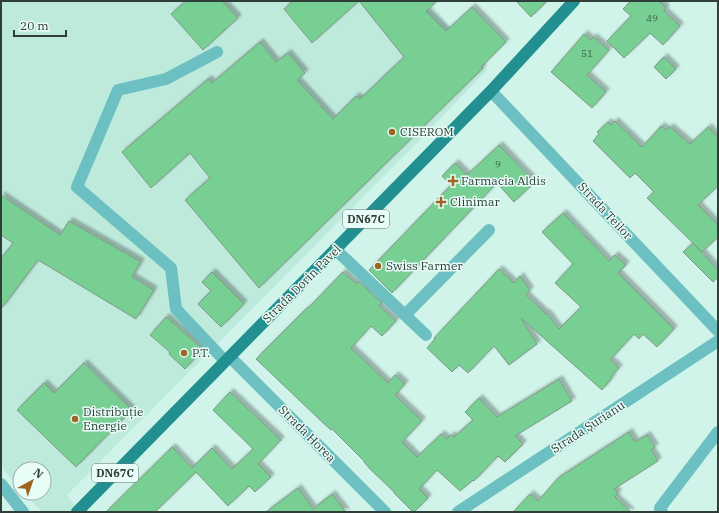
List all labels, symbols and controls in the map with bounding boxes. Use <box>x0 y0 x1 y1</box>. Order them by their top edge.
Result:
scale bar <box>14 12 66 38</box>
house number: 49 <box>646 12 658 25</box>
text: 20 m <box>20 18 49 33</box>
house number: 51 <box>581 47 593 60</box>
place label: CISEROM <box>400 124 454 139</box>
marker: CISEROM <box>387 127 397 137</box>
house number: 9 <box>495 158 501 171</box>
place label: Farmacia Aldis <box>461 173 546 188</box>
marker: Farmacia Aldis <box>448 176 458 186</box>
street label: Strada Teilor <box>575 179 636 243</box>
place label: Clinimar <box>450 194 501 209</box>
marker: Clinimar <box>435 196 447 208</box>
road number: DN67C <box>343 210 389 228</box>
street label: Strada Dorin Pavel <box>259 241 344 326</box>
place label: Swiss Farmer <box>386 258 463 273</box>
marker: Swiss Farmer <box>373 261 383 271</box>
place label: P.T. <box>192 345 210 360</box>
marker: P.T. <box>179 348 189 358</box>
street label: Strada Șurianu <box>548 397 628 456</box>
street label: Strada Horea <box>276 402 339 466</box>
place label: Distribuție Energie <box>83 404 143 433</box>
marker: Distribuție Energie <box>70 414 80 424</box>
north arrow <box>12 461 52 501</box>
road number: DN67C <box>92 464 138 482</box>
text: N <box>31 465 46 482</box>

